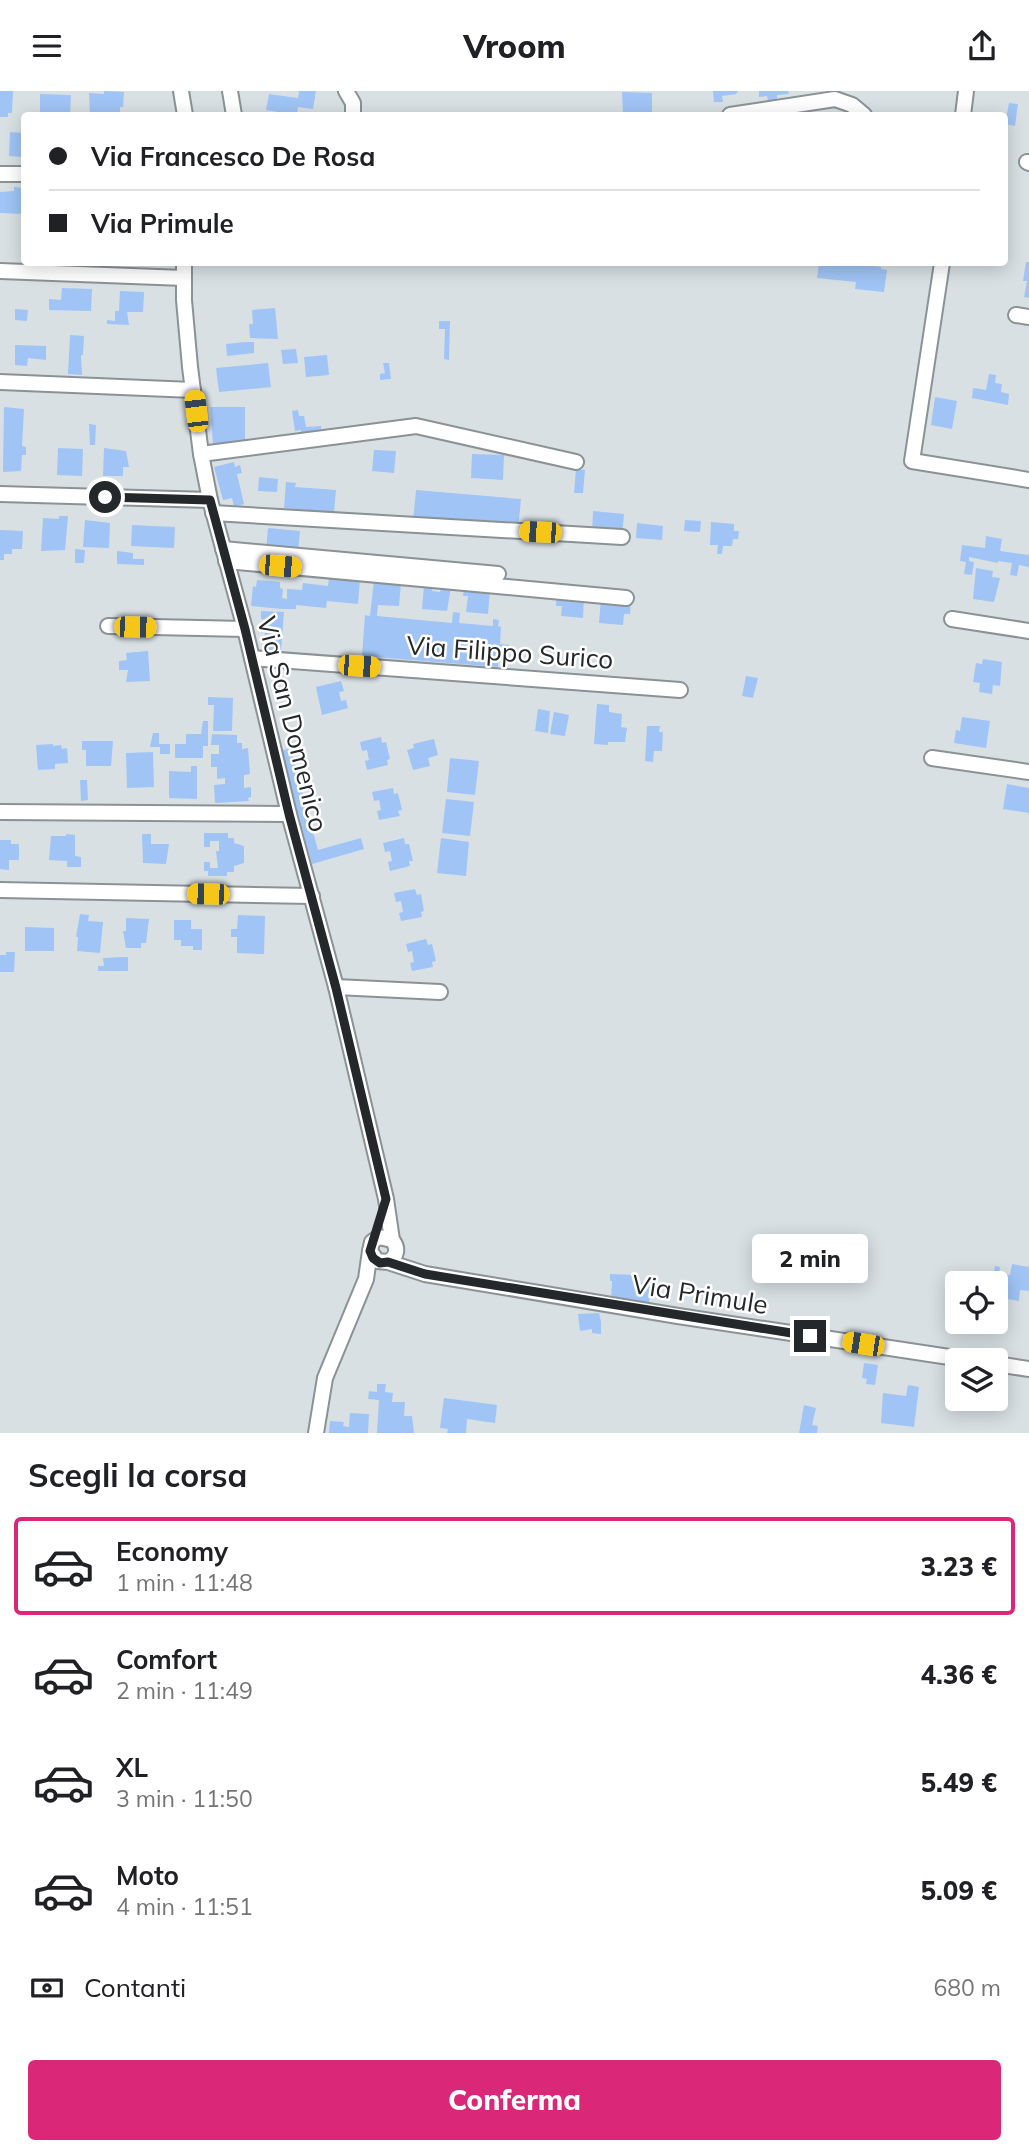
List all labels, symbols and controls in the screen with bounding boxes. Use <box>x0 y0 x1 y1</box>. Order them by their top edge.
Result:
text: Vroom <box>463 26 566 66</box>
icon: menu <box>28 27 66 65</box>
icon: share <box>963 27 1001 65</box>
text: Via Francesco De Rosa <box>91 140 375 173</box>
text: Via Primule <box>91 207 234 240</box>
car <box>184 389 209 433</box>
route start <box>89 481 121 513</box>
car <box>519 520 562 544</box>
car <box>259 554 302 578</box>
street label: Via San Domenico <box>250 613 336 835</box>
car <box>114 616 157 638</box>
street label: Via Filippo Surico <box>406 628 614 676</box>
car <box>338 654 381 678</box>
car <box>187 883 230 905</box>
callout: 2 min <box>752 1235 868 1283</box>
text: 2 min <box>779 1244 841 1273</box>
street label: Via Primule <box>630 1267 770 1321</box>
map controls <box>945 1271 1008 1411</box>
button: locate <box>945 1271 1008 1334</box>
route end <box>794 1320 826 1352</box>
car <box>841 1330 886 1358</box>
button: layers <box>945 1348 1008 1411</box>
text: Scegli la corsa <box>28 1455 247 1495</box>
icon: car <box>32 1535 95 1598</box>
text: Economy <box>116 1535 228 1568</box>
text: 3.23 € <box>921 1550 997 1583</box>
text: 1 min · 11:48 <box>116 1568 253 1597</box>
icon: car <box>32 1643 95 1706</box>
text: Comfort <box>116 1643 217 1676</box>
text: 4.36 € <box>921 1658 997 1691</box>
text: 2 min · 11:49 <box>116 1676 253 1705</box>
icon: car <box>32 1751 95 1814</box>
text: XL <box>116 1751 148 1784</box>
text: 5.49 € <box>921 1766 997 1799</box>
text: 3 min · 11:50 <box>116 1784 253 1813</box>
icon: car <box>32 1859 95 1922</box>
text: Moto <box>116 1859 179 1892</box>
text: 5.09 € <box>921 1874 997 1907</box>
text: 4 min · 11:51 <box>116 1892 253 1921</box>
icon: cash <box>28 1969 66 2007</box>
text: Contanti <box>84 1971 186 2004</box>
text: 680 m <box>933 1973 1001 2002</box>
button: Conferma <box>28 2060 1001 2140</box>

